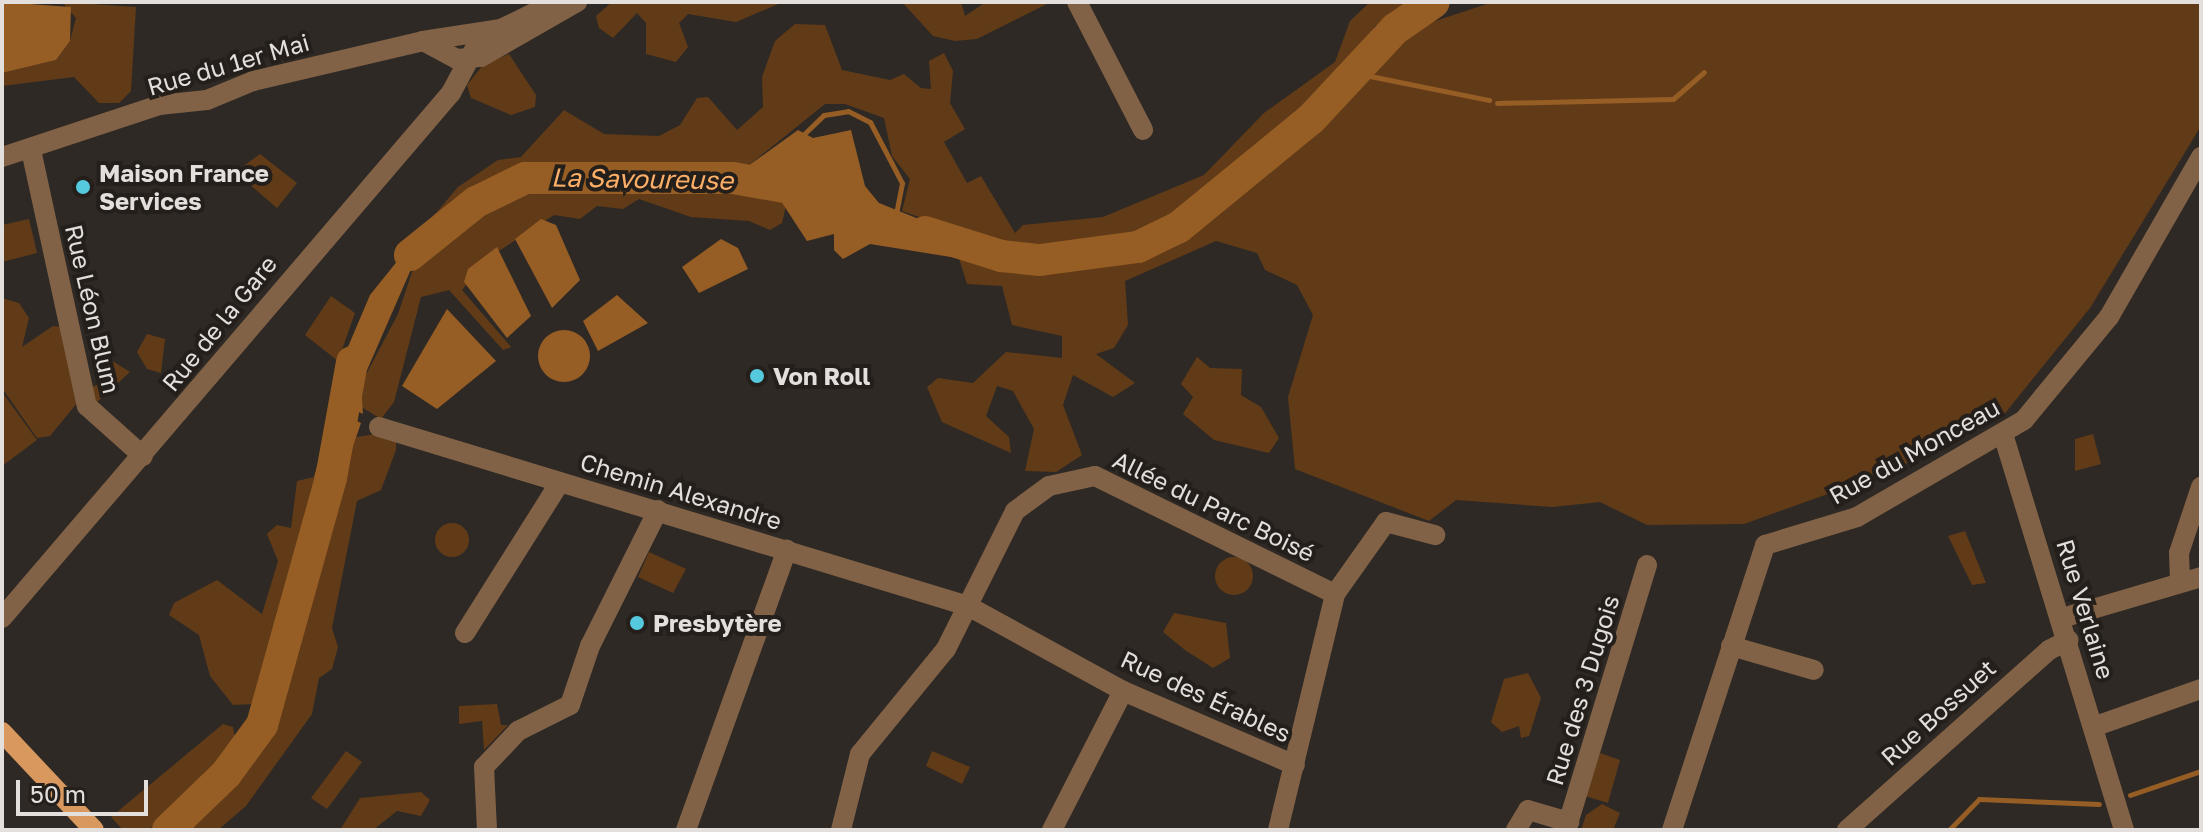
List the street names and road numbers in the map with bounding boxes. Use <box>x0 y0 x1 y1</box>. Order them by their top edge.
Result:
street label: Rue du 1er Mai <box>144 27 312 101</box>
street label: Rue Léon Blum <box>60 222 126 396</box>
street label: Rue de la Gare <box>156 250 282 396</box>
street label: Rue du Monceau <box>1824 392 2004 510</box>
street label: Allée du Parc Boisé <box>1109 445 1319 567</box>
street label: Chemin Alexandre <box>577 447 785 535</box>
street label: Rue Verlaine <box>2051 536 2121 682</box>
street label: Rue des 3 Dugois <box>1539 591 1625 789</box>
street label: Rue des Érables <box>1117 644 1295 748</box>
street label: Rue Bossuet <box>1875 653 2001 771</box>

